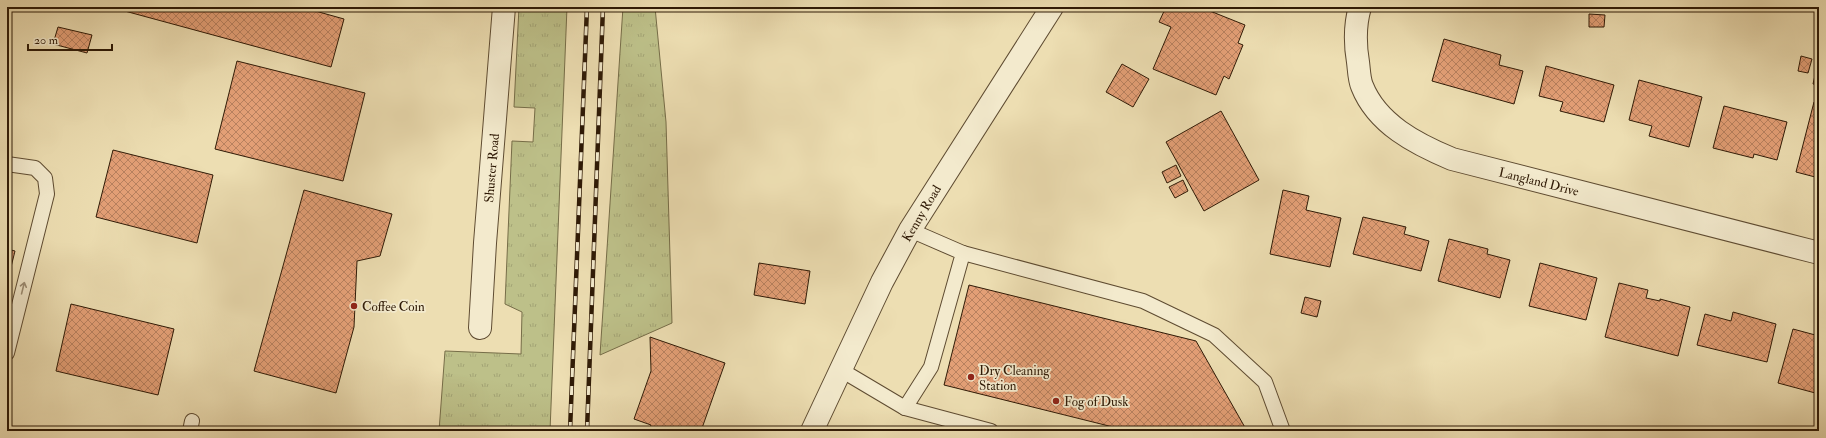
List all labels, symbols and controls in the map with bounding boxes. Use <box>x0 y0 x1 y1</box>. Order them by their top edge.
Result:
scale bar <box>28 26 112 52</box>
text: 20 m <box>34 33 59 48</box>
street label: Shuster Road <box>481 132 503 203</box>
street label: Langland Drive <box>1497 164 1581 200</box>
street label: Kenny Road <box>899 182 946 245</box>
one-way arrow <box>20 282 27 295</box>
place label: Coffee Coin <box>362 299 425 315</box>
marker: Coffee Coin <box>349 301 359 311</box>
place label: Dry Cleaning Station <box>979 363 1050 394</box>
marker: Dry Cleaning Station <box>966 372 976 382</box>
place label: Fog of Dusk <box>1064 394 1129 410</box>
marker: Fog of Dusk <box>1051 396 1061 406</box>

